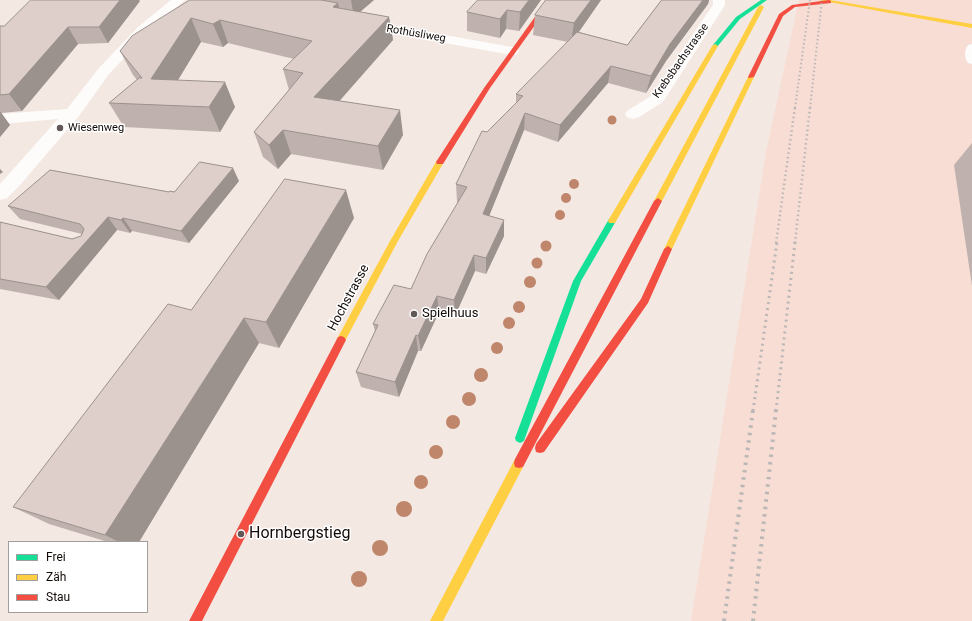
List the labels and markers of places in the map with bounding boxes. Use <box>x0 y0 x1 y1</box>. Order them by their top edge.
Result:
place label: Wiesenweg <box>68 121 124 135</box>
marker: Wiesenweg <box>55 123 65 133</box>
place label: Spielhuus <box>422 306 478 322</box>
marker: Spielhuus <box>409 309 419 319</box>
place label: Hornbergstieg <box>249 524 350 544</box>
marker: Hornbergstieg <box>236 529 246 539</box>

